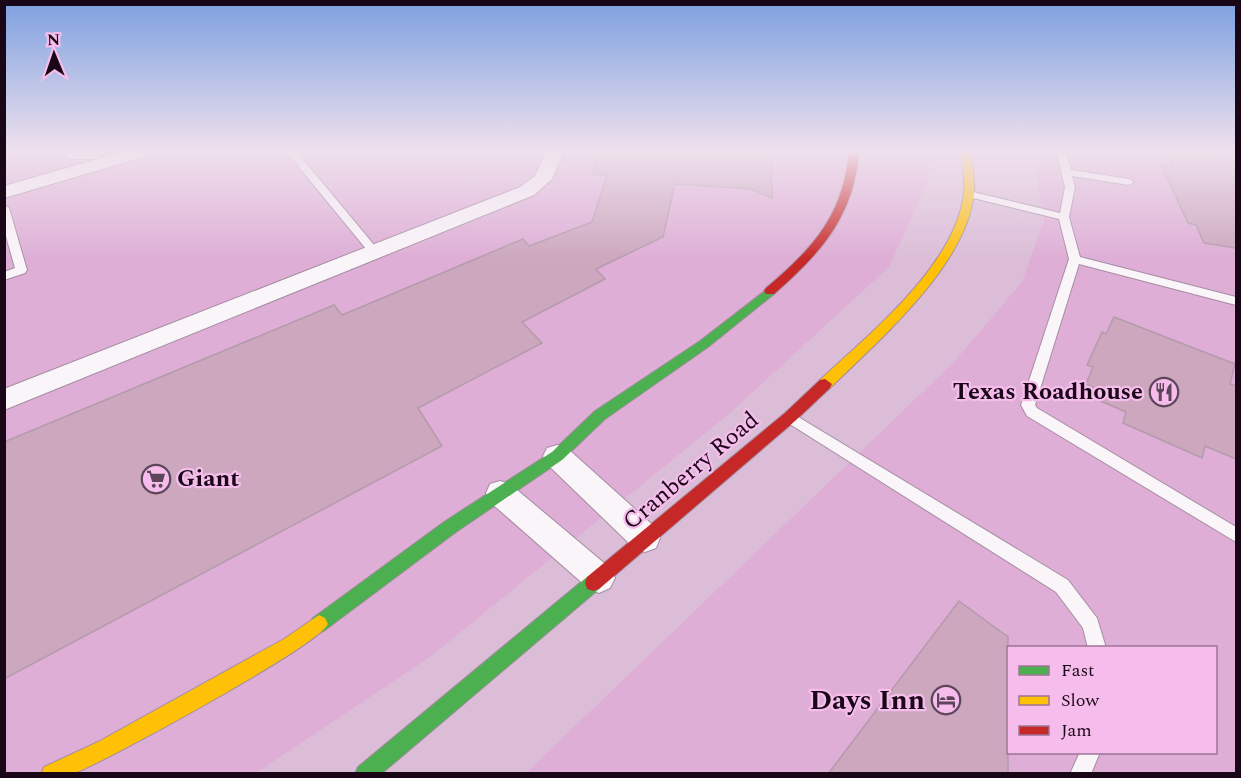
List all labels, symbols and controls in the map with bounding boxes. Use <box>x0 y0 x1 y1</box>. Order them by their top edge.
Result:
north arrow <box>24 24 84 84</box>
text: N <box>47 28 60 52</box>
place label: Texas Roadhouse <box>953 374 1143 410</box>
restaurant icon: Texas Roadhouse <box>1148 376 1180 408</box>
street label: Cranberry Road <box>615 403 767 539</box>
place label: Giant <box>177 461 240 497</box>
supermarket icon: Giant <box>140 463 172 495</box>
legend <box>1007 646 1217 754</box>
text: Fast <box>1061 657 1094 684</box>
place label: Days Inn <box>809 679 925 722</box>
hotel icon: Days Inn <box>930 684 962 716</box>
text: Slow <box>1061 687 1100 714</box>
text: Jam <box>1061 717 1092 744</box>

